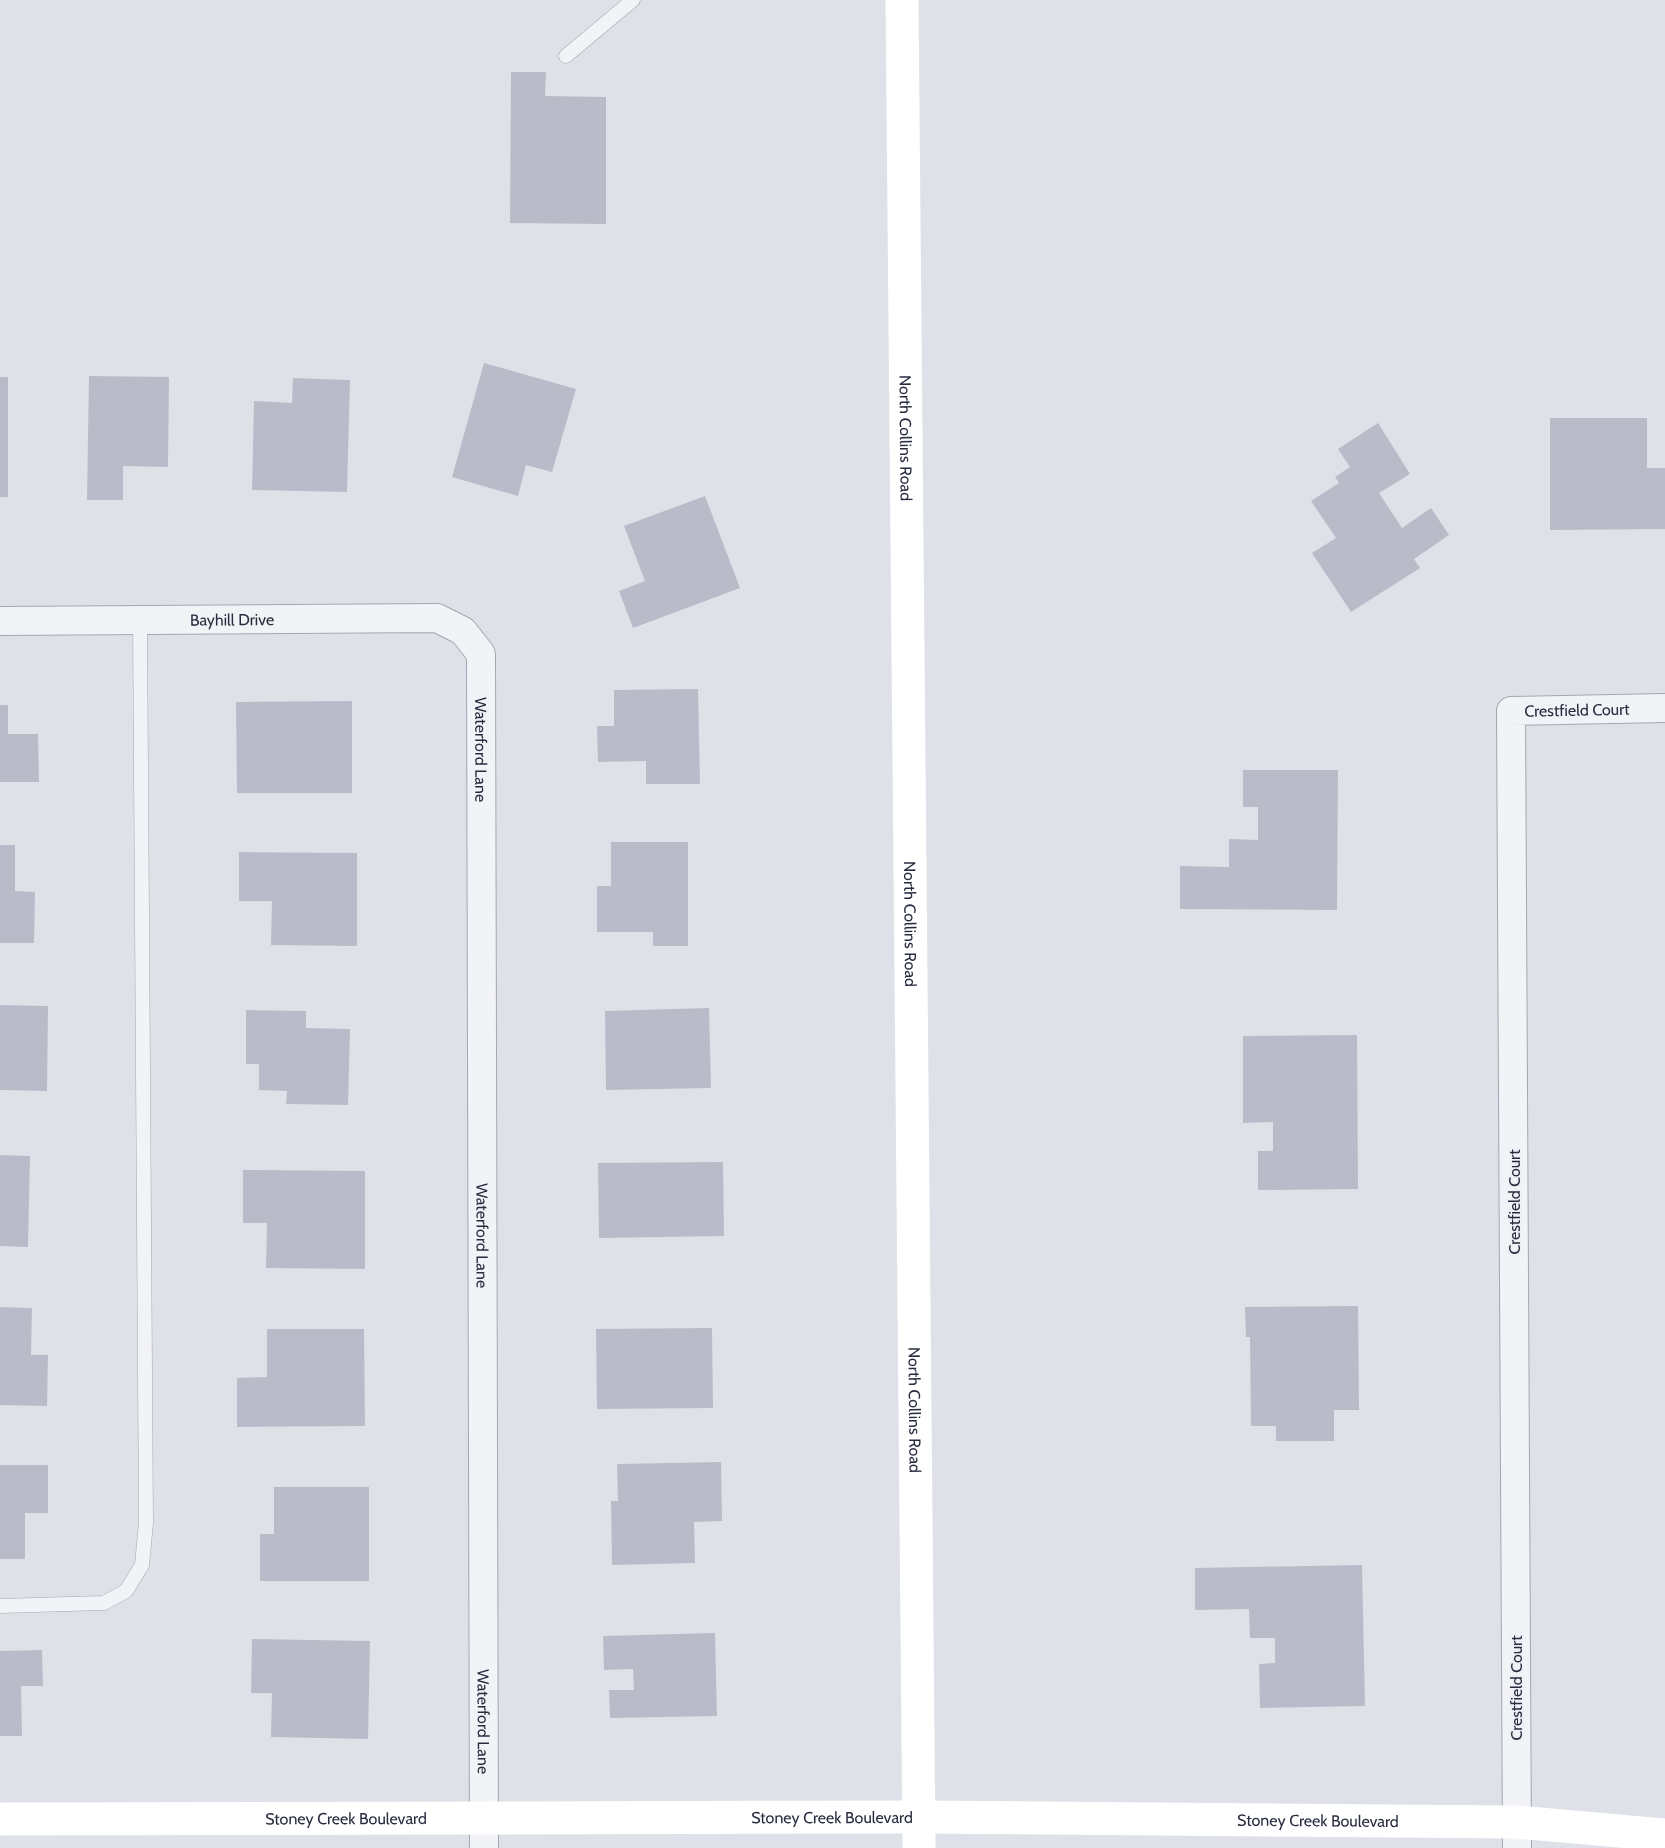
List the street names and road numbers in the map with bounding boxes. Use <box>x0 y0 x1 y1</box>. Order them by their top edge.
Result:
street label: North Collins Road <box>895 375 916 501</box>
street label: Bayhill Drive <box>190 610 274 630</box>
street label: Waterford Lane <box>471 697 490 802</box>
street label: Crestfield Court <box>1524 700 1630 721</box>
street label: North Collins Road <box>900 861 920 987</box>
street label: Crestfield Court <box>1505 1149 1524 1255</box>
street label: Waterford Lane <box>472 1183 492 1288</box>
street label: North Collins Road <box>904 1347 925 1473</box>
street label: Crestfield Court <box>1507 1635 1526 1741</box>
street label: Waterford Lane <box>474 1669 493 1774</box>
street label: Stoney Creek Boulevard <box>751 1808 913 1827</box>
street label: Stoney Creek Boulevard <box>265 1809 427 1828</box>
street label: Stoney Creek Boulevard <box>1237 1811 1399 1831</box>

